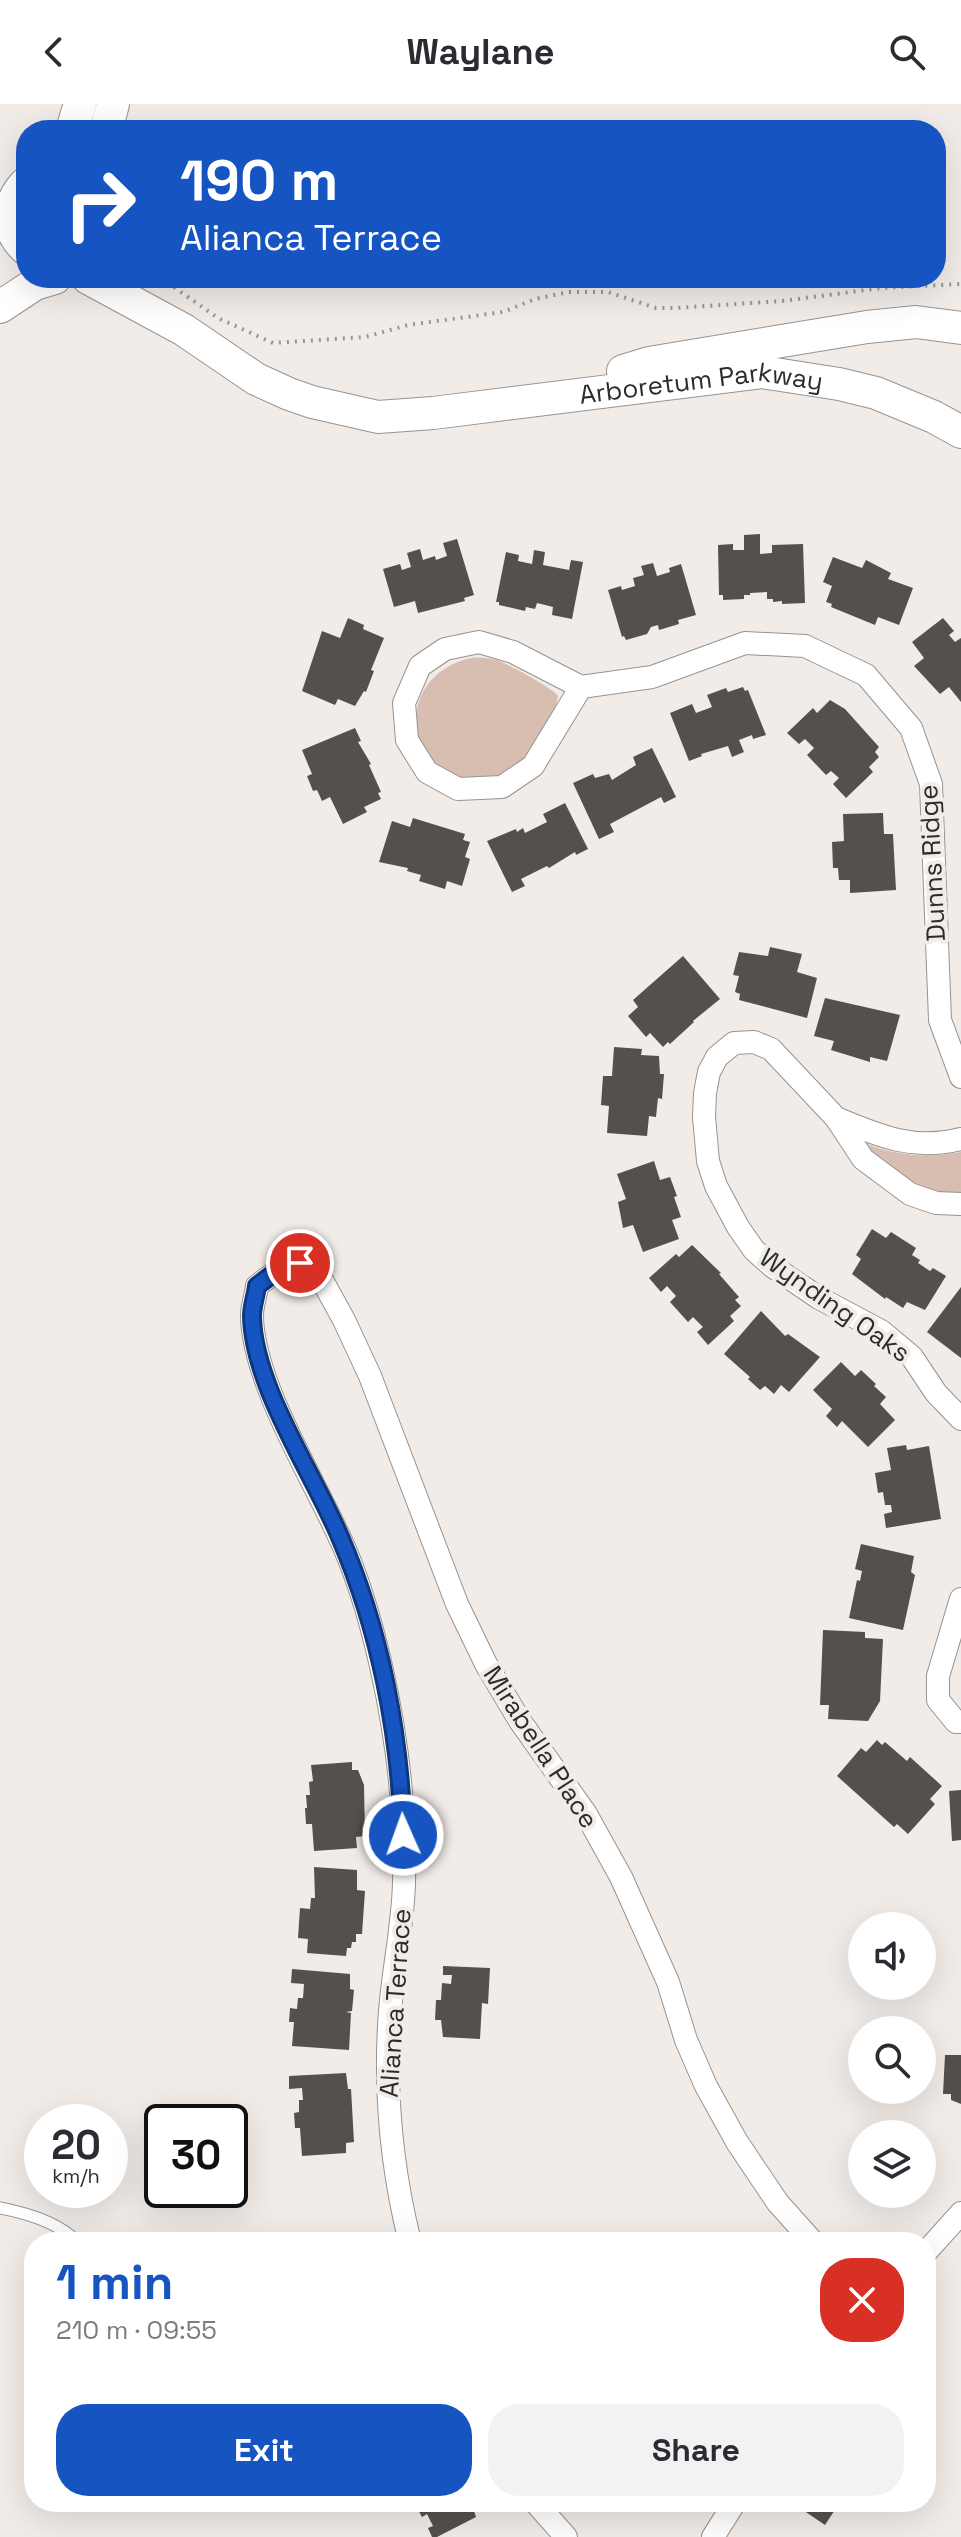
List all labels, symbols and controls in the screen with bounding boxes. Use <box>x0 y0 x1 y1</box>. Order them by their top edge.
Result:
text: Waylane <box>407 29 554 75</box>
icon: back <box>32 30 76 74</box>
icon: search <box>885 30 929 74</box>
text: 190 m <box>180 145 338 216</box>
icon: right <box>48 152 152 256</box>
text: Alianca Terrace <box>180 215 442 261</box>
street label: Arboretum Parkway <box>577 355 825 412</box>
street label: Dunns Ridge <box>911 784 953 942</box>
pin <box>266 1229 334 1297</box>
street label: Wynding Oaks <box>753 1240 917 1370</box>
icon: arrive <box>278 1241 322 1285</box>
street label: Mirabella Place <box>476 1659 606 1835</box>
position arrow <box>361 1793 445 1877</box>
street label: Alianca Terrace <box>371 1907 419 2099</box>
map controls <box>848 1912 936 2208</box>
button: sound <box>848 1912 936 2000</box>
button: search <box>848 2016 936 2104</box>
speed limit sign: 30 <box>144 2104 248 2208</box>
text: 20 <box>51 2120 101 2171</box>
button: layers <box>848 2120 936 2208</box>
text: km/h <box>52 2163 100 2189</box>
text: 1 min <box>56 2252 173 2313</box>
button: close <box>820 2258 904 2342</box>
text: 210 m · 09:55 <box>56 2313 217 2347</box>
button: Exit <box>56 2404 472 2496</box>
button: Share <box>488 2404 904 2496</box>

